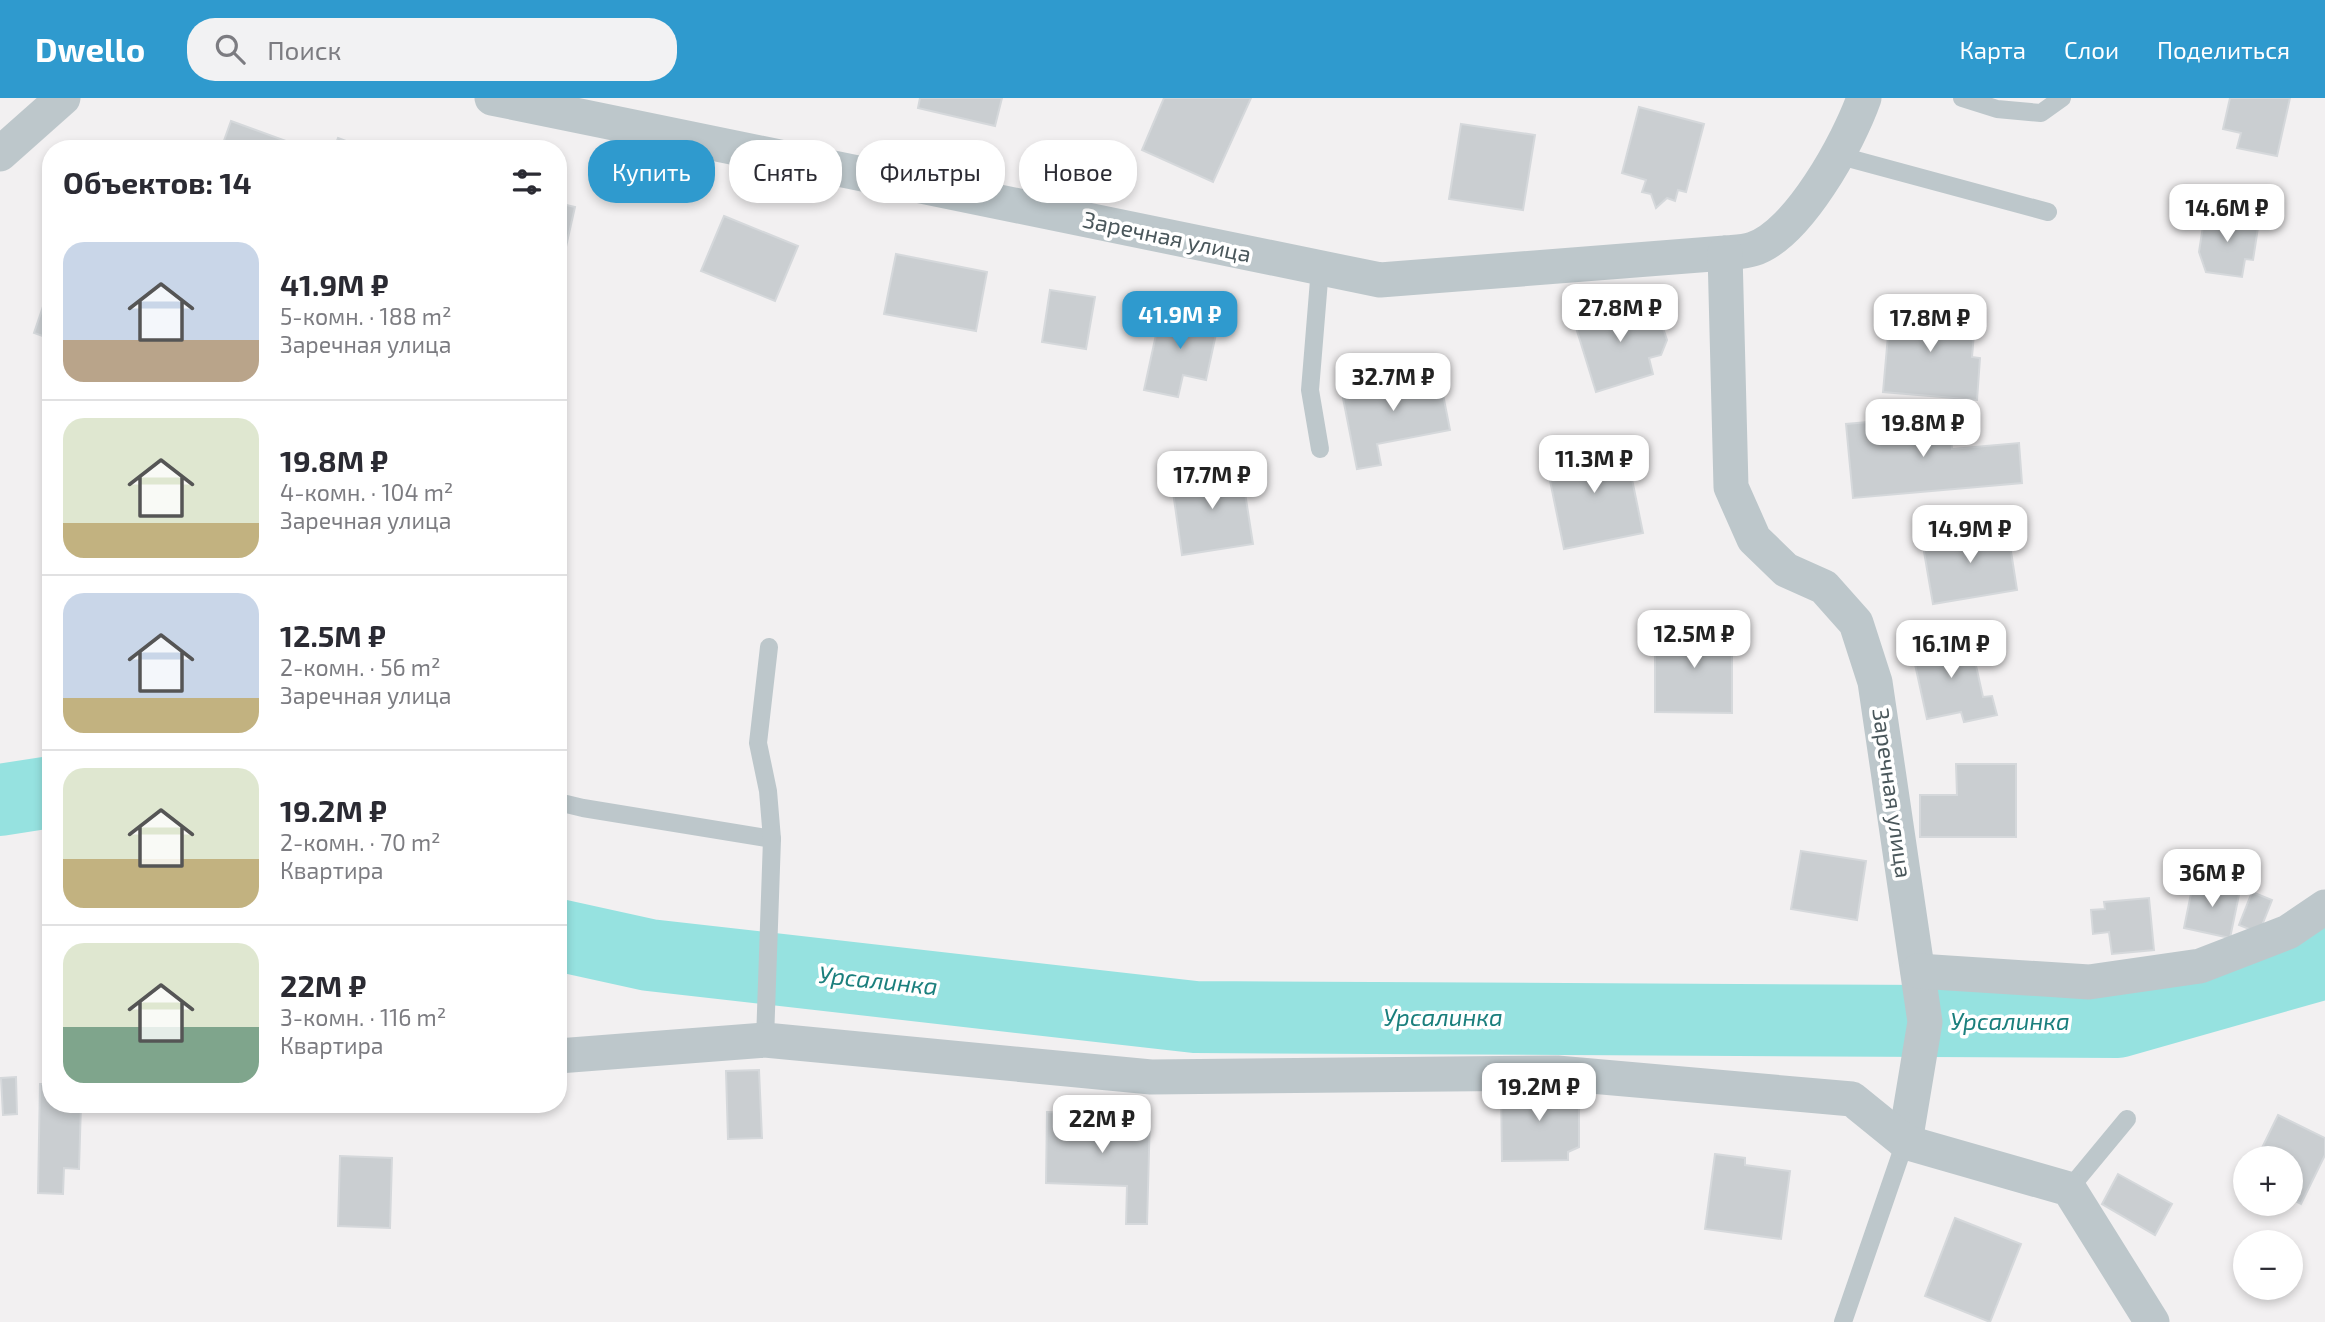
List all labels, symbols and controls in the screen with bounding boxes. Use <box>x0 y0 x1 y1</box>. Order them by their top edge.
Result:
search box <box>187 18 677 81</box>
text: Dwello <box>35 29 145 69</box>
icon: search <box>211 30 249 68</box>
text: Поиск <box>267 34 341 65</box>
text: Карта <box>1959 35 2026 64</box>
text: Слои <box>2064 35 2119 64</box>
text: Поделиться <box>2157 35 2290 64</box>
chip: Купить <box>588 140 715 203</box>
chip: Снять <box>729 140 842 203</box>
chip: Фильтры <box>856 140 1005 203</box>
chip: Новое <box>1019 140 1137 203</box>
icon: filters <box>508 163 546 201</box>
text: Объектов: 14 <box>63 164 252 200</box>
pin: 14.6M ₽ <box>2162 184 2292 244</box>
text: 14.6M ₽ <box>2185 193 2269 221</box>
street label: Заречная улица <box>1080 205 1254 269</box>
text: 41.9M ₽ <box>280 266 389 302</box>
icon: home <box>119 270 203 354</box>
pin: 27.8M ₽ <box>1555 285 1685 344</box>
pin: 41.9M ₽ <box>1115 292 1245 351</box>
text: 27.8M ₽ <box>1578 293 1662 321</box>
pin: 17.8M ₽ <box>1865 294 1995 354</box>
text: 41.9M ₽ <box>1138 300 1222 328</box>
text: 5-комн. · 188 m² <box>280 302 451 330</box>
text: 17.8M ₽ <box>1890 303 1970 331</box>
text: Заречная улица <box>280 330 451 358</box>
pin: 32.7M ₽ <box>1328 354 1458 413</box>
text: 32.7M ₽ <box>1351 362 1435 390</box>
pin: 19.8M ₽ <box>1858 400 1988 459</box>
text: 19.8M ₽ <box>1881 408 1965 436</box>
pin: 11.3M ₽ <box>1529 436 1659 495</box>
text: 19.8M ₽ <box>280 442 388 478</box>
text: 11.3M ₽ <box>1555 444 1633 472</box>
icon: home <box>119 446 203 530</box>
pin: 17.7M ₽ <box>1147 452 1277 511</box>
text: 17.7M ₽ <box>1173 460 1251 488</box>
text: 4-комн. · 104 m² <box>280 478 453 506</box>
pin: 14.9M ₽ <box>1905 505 2035 565</box>
text: Заречная улица <box>280 506 451 534</box>
text: 14.9M ₽ <box>1928 514 2012 542</box>
pin: 12.5M ₽ <box>1629 610 1759 670</box>
text: 12.5M ₽ <box>280 617 386 653</box>
text: 12.5M ₽ <box>1653 619 1735 647</box>
pin: 16.1M ₽ <box>1886 620 2016 680</box>
icon: home <box>119 621 203 705</box>
text: 16.1M ₽ <box>1912 629 1990 657</box>
text: 2-комн. · 56 m² <box>280 653 440 681</box>
text: Заречная улица <box>280 681 451 709</box>
street label: Заречная улица <box>1866 706 1919 880</box>
text: 19.2M ₽ <box>280 792 387 828</box>
icon: home <box>119 796 203 880</box>
text: 2-комн. · 70 m² <box>280 828 441 856</box>
pin: 36M ₽ <box>2163 850 2261 909</box>
text: Квартира <box>280 856 384 884</box>
text: 36M ₽ <box>2179 858 2245 886</box>
water label: Урсалинка <box>817 959 939 1000</box>
text: 22M ₽ <box>280 967 367 1003</box>
icon: home <box>119 971 203 1055</box>
water label: Урсалинка <box>1383 1002 1503 1031</box>
text: 3-комн. · 116 m² <box>280 1003 446 1031</box>
water label: Урсалинка <box>1950 1006 2070 1035</box>
text: Квартира <box>280 1031 384 1059</box>
pin: 19.2M ₽ <box>1474 1063 1604 1123</box>
text: 19.2M ₽ <box>1498 1072 1580 1100</box>
pin: 22M ₽ <box>1053 1096 1151 1155</box>
text: 22M ₽ <box>1069 1104 1135 1132</box>
map controls <box>2233 1146 2303 1300</box>
button: + <box>2233 1146 2303 1216</box>
button: − <box>2233 1230 2303 1300</box>

